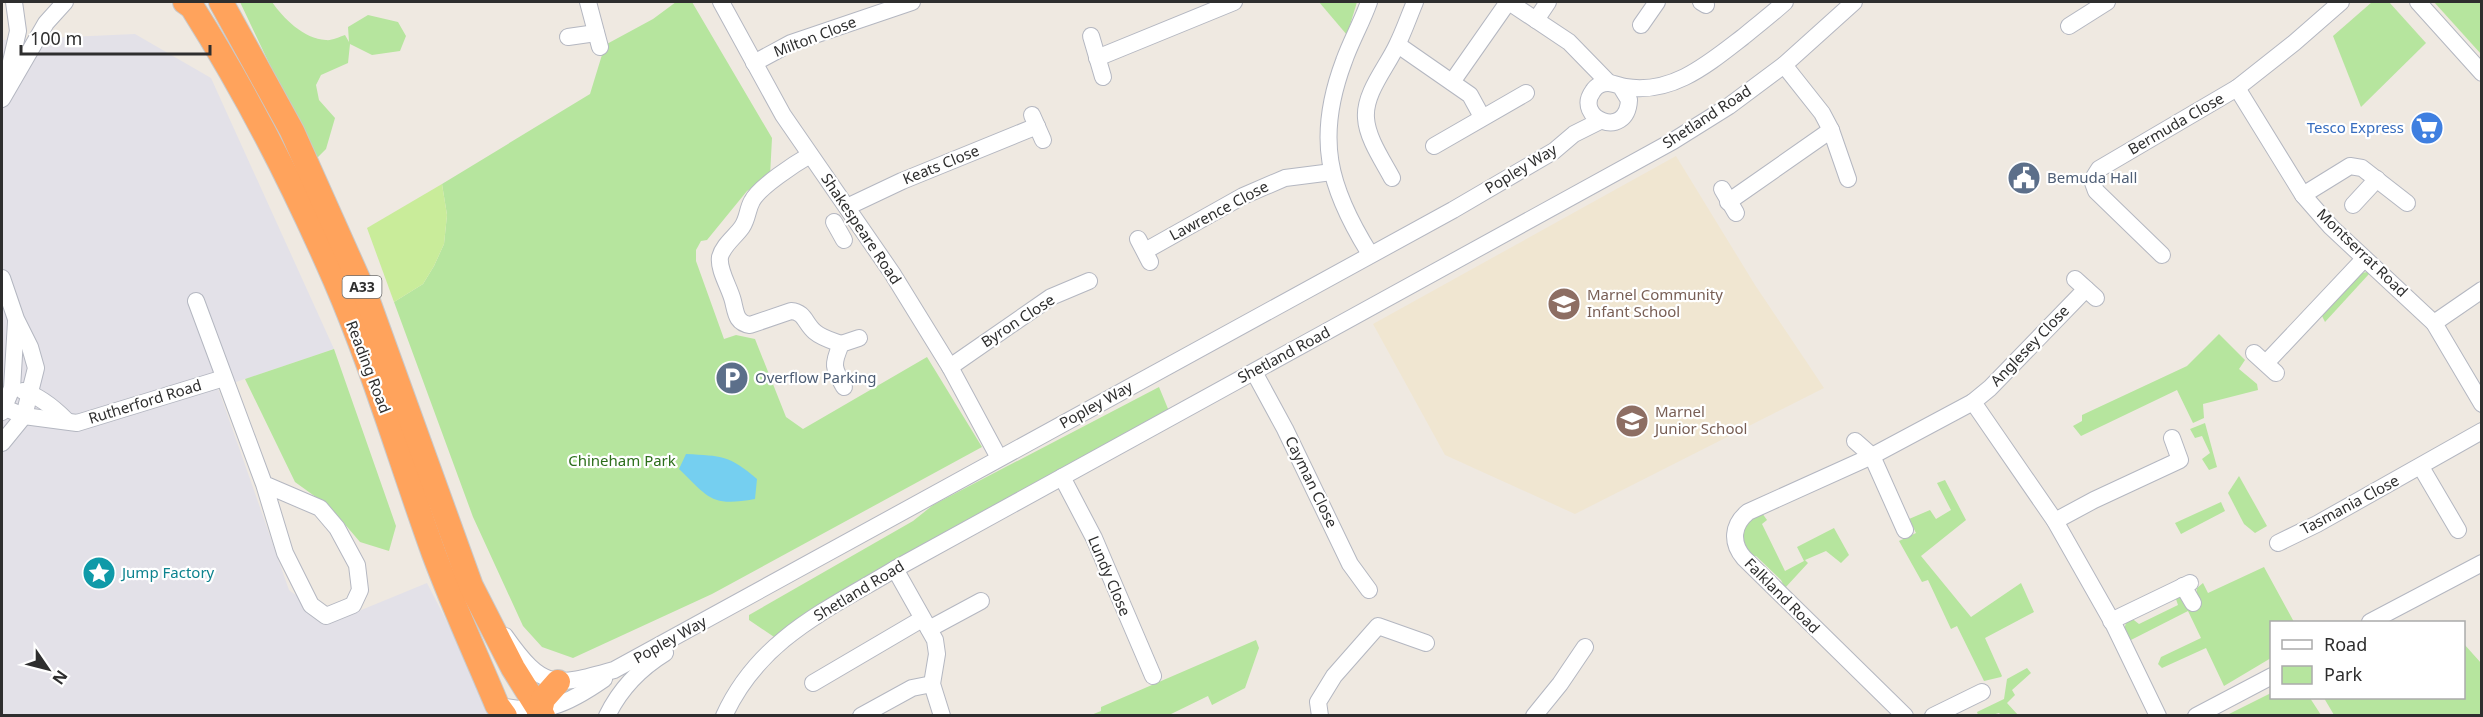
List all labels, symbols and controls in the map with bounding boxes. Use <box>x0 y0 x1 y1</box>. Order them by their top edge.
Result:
street label: Milton Close <box>770 11 859 61</box>
scale bar <box>21 18 210 56</box>
text: 100 m <box>30 26 82 50</box>
street label: Shetland Road <box>1658 80 1755 152</box>
street label: Bermuda Close <box>2124 88 2227 159</box>
supermarket icon: Tesco Express <box>2409 110 2445 146</box>
place label: Tesco Express <box>2307 117 2404 137</box>
street label: Popley Way <box>1481 139 1561 197</box>
street label: Keats Close <box>899 140 982 188</box>
public building icon: Bemuda Hall <box>2006 160 2042 196</box>
place label: Bemuda Hall <box>2047 167 2137 187</box>
street label: Shakespeare Road <box>817 169 906 288</box>
street label: Lawrence Close <box>1166 176 1271 245</box>
street label: Montserrat Road <box>2313 204 2412 301</box>
road number: A33 <box>342 276 382 298</box>
place label: Marnel Community Infant School <box>1587 284 1723 321</box>
school or university icon: Marnel Community Infant School <box>1546 286 1582 322</box>
street label: Byron Close <box>977 289 1058 351</box>
street label: Anglesey Close <box>1985 300 2073 390</box>
street label: Reading Road <box>342 317 396 416</box>
street label: Shetland Road <box>1234 321 1333 387</box>
parking icon: Overflow Parking <box>714 360 750 396</box>
place label: Overflow Parking <box>755 367 877 387</box>
street label: Rutherford Road <box>86 374 204 428</box>
street label: Popley Way <box>1055 376 1136 432</box>
place label: Marnel Junior School <box>1653 401 1747 438</box>
school or university icon: Marnel Junior School <box>1614 403 1650 439</box>
street label: Cayman Close <box>1281 433 1343 531</box>
park label: Chineham Park <box>568 450 676 470</box>
street label: Tasmania Close <box>2297 470 2402 538</box>
street label: Lundy Close <box>1084 532 1136 619</box>
street label: Falkland Road <box>1741 553 1825 637</box>
place icon: Jump Factory <box>81 555 117 591</box>
street label: Shetland Road <box>810 555 907 625</box>
place label: Jump Factory <box>120 562 215 582</box>
street label: Popley Way <box>629 611 710 667</box>
legend <box>2270 621 2465 699</box>
text: Road <box>2324 632 2367 656</box>
north arrow <box>18 639 78 699</box>
text: Park <box>2324 662 2362 686</box>
text: N <box>48 666 73 689</box>

